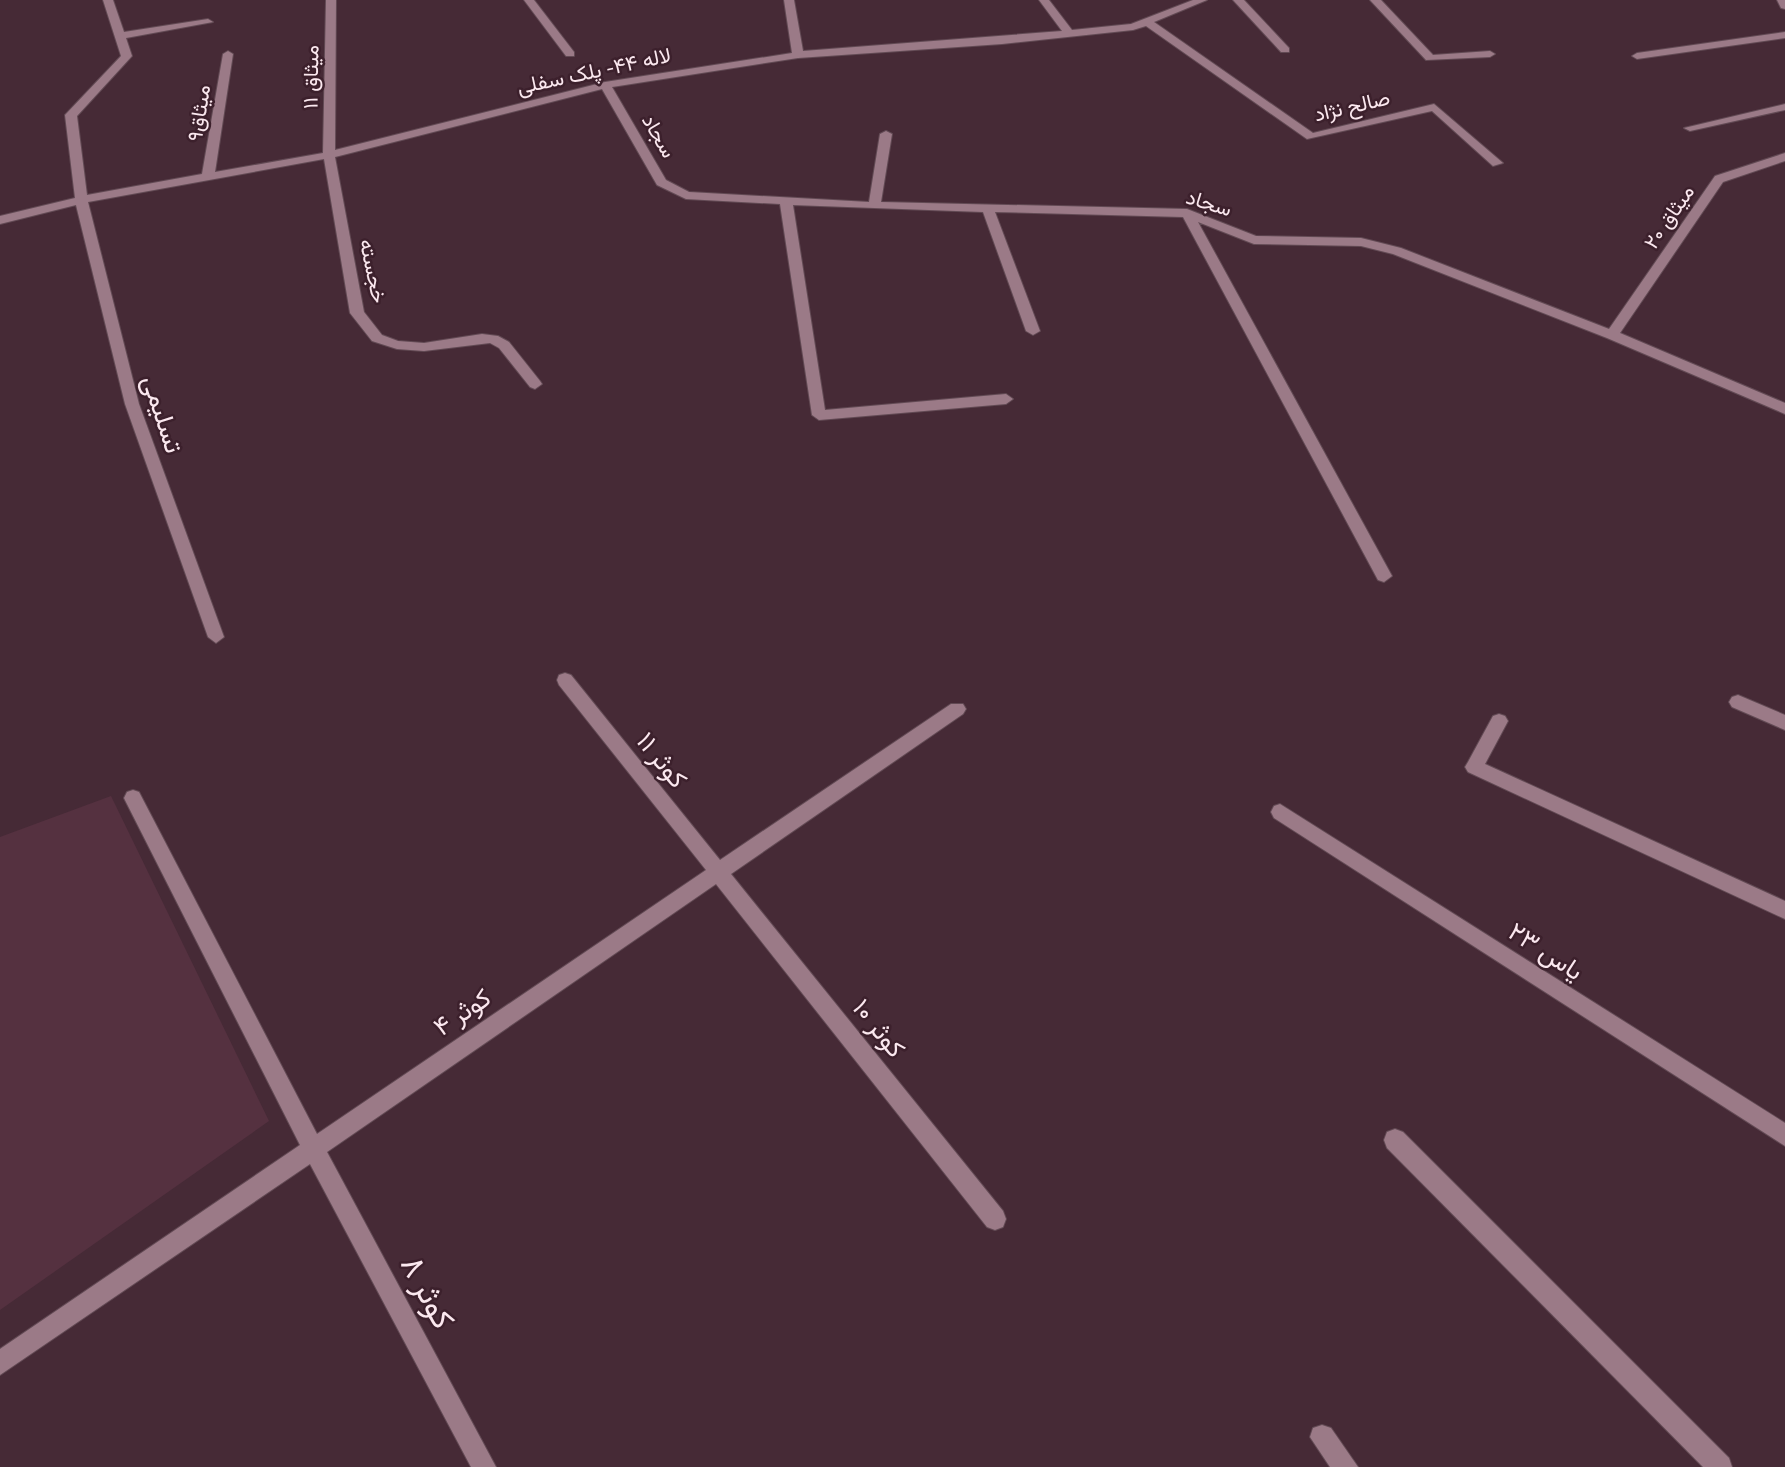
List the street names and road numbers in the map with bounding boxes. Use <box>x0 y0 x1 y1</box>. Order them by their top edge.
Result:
street label: لاله ۴۴- پلک سفلی <box>514 40 674 104</box>
street label: میثاق ۱۱ <box>295 45 329 109</box>
street label: میثاق۹ <box>180 82 220 144</box>
street label: صالح نژاد <box>1311 83 1393 131</box>
street label: سجاد <box>633 108 684 165</box>
street label: میثاق ۲۰ <box>1636 179 1703 256</box>
street label: سجاد <box>1182 182 1236 226</box>
street label: خجسته <box>350 236 394 306</box>
street label: تسلیمی <box>131 370 193 458</box>
street label: کوثر ۱۱ <box>626 724 696 798</box>
street label: یاس ۲۳ <box>1500 912 1591 991</box>
street label: کوثر ۴ <box>425 979 500 1047</box>
street label: کوثر ۱۰ <box>842 990 915 1067</box>
street label: کوثر ۸ <box>387 1247 466 1338</box>

